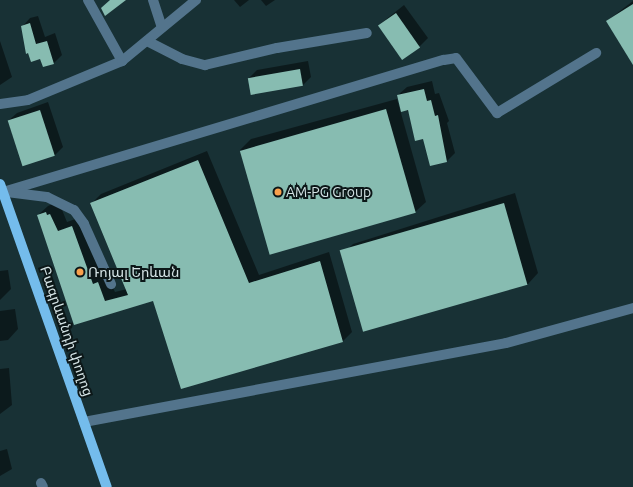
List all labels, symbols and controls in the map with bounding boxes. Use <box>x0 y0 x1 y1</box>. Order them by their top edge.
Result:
place label: AM-PG Group <box>286 184 371 200</box>
marker: AM-PG Group <box>273 187 283 197</box>
street label: Բագրևանդի փողոց <box>37 264 97 398</box>
place label: Ռոյալ Երևան <box>88 264 179 280</box>
marker: Ռոյալ Երևան <box>75 267 85 277</box>

